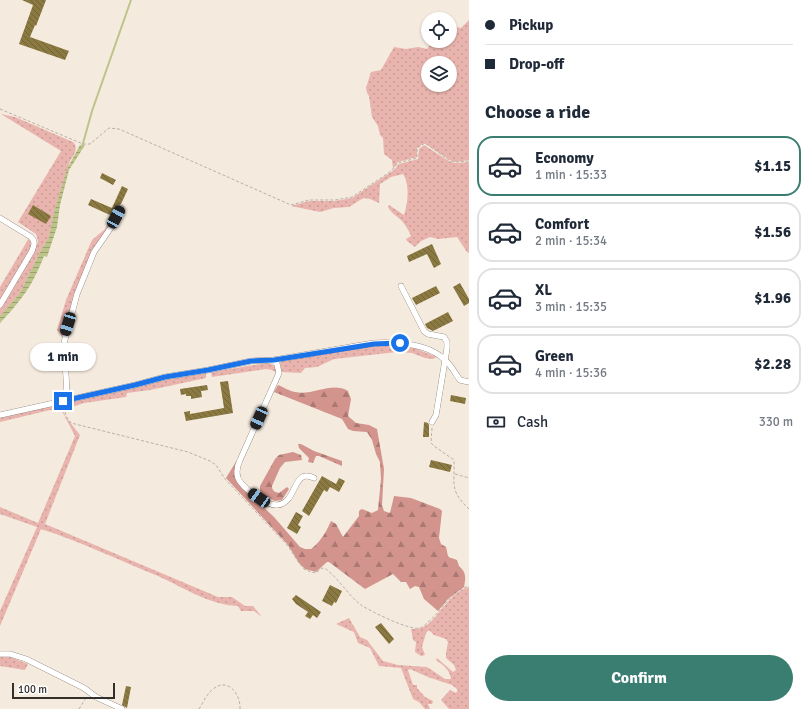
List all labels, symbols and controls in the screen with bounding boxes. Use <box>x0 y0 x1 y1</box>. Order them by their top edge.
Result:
map controls <box>421 12 457 92</box>
button: locate <box>421 12 457 48</box>
text: Pickup <box>509 16 553 34</box>
text: Drop-off <box>509 55 564 73</box>
button: layers <box>421 56 457 92</box>
text: Choose a ride <box>485 101 590 123</box>
icon: car <box>487 148 523 184</box>
text: Economy <box>535 149 594 167</box>
text: $1.15 <box>754 157 791 175</box>
text: 1 min · 15:33 <box>535 167 607 183</box>
car <box>105 204 127 230</box>
icon: car <box>487 214 523 250</box>
text: Comfort <box>535 215 589 233</box>
text: $1.56 <box>754 223 791 241</box>
text: 2 min · 15:34 <box>535 233 607 249</box>
icon: car <box>487 280 523 316</box>
text: XL <box>535 281 552 299</box>
text: $1.96 <box>754 289 791 307</box>
text: 3 min · 15:35 <box>535 299 607 315</box>
car <box>59 311 77 337</box>
route start <box>391 334 409 352</box>
callout: 1 min <box>30 343 96 371</box>
icon: car <box>487 346 523 382</box>
text: Green <box>535 347 574 365</box>
text: 1 min <box>47 349 79 365</box>
text: $2.28 <box>754 355 791 373</box>
text: 4 min · 15:36 <box>535 365 607 381</box>
route end <box>54 392 72 410</box>
car <box>249 405 269 431</box>
icon: cash <box>485 411 507 433</box>
text: Cash <box>517 413 548 431</box>
text: 330 m <box>759 414 793 430</box>
car <box>246 486 272 510</box>
button: Confirm <box>485 655 793 701</box>
scale bar <box>12 681 115 700</box>
text: 100 m <box>18 683 47 696</box>

